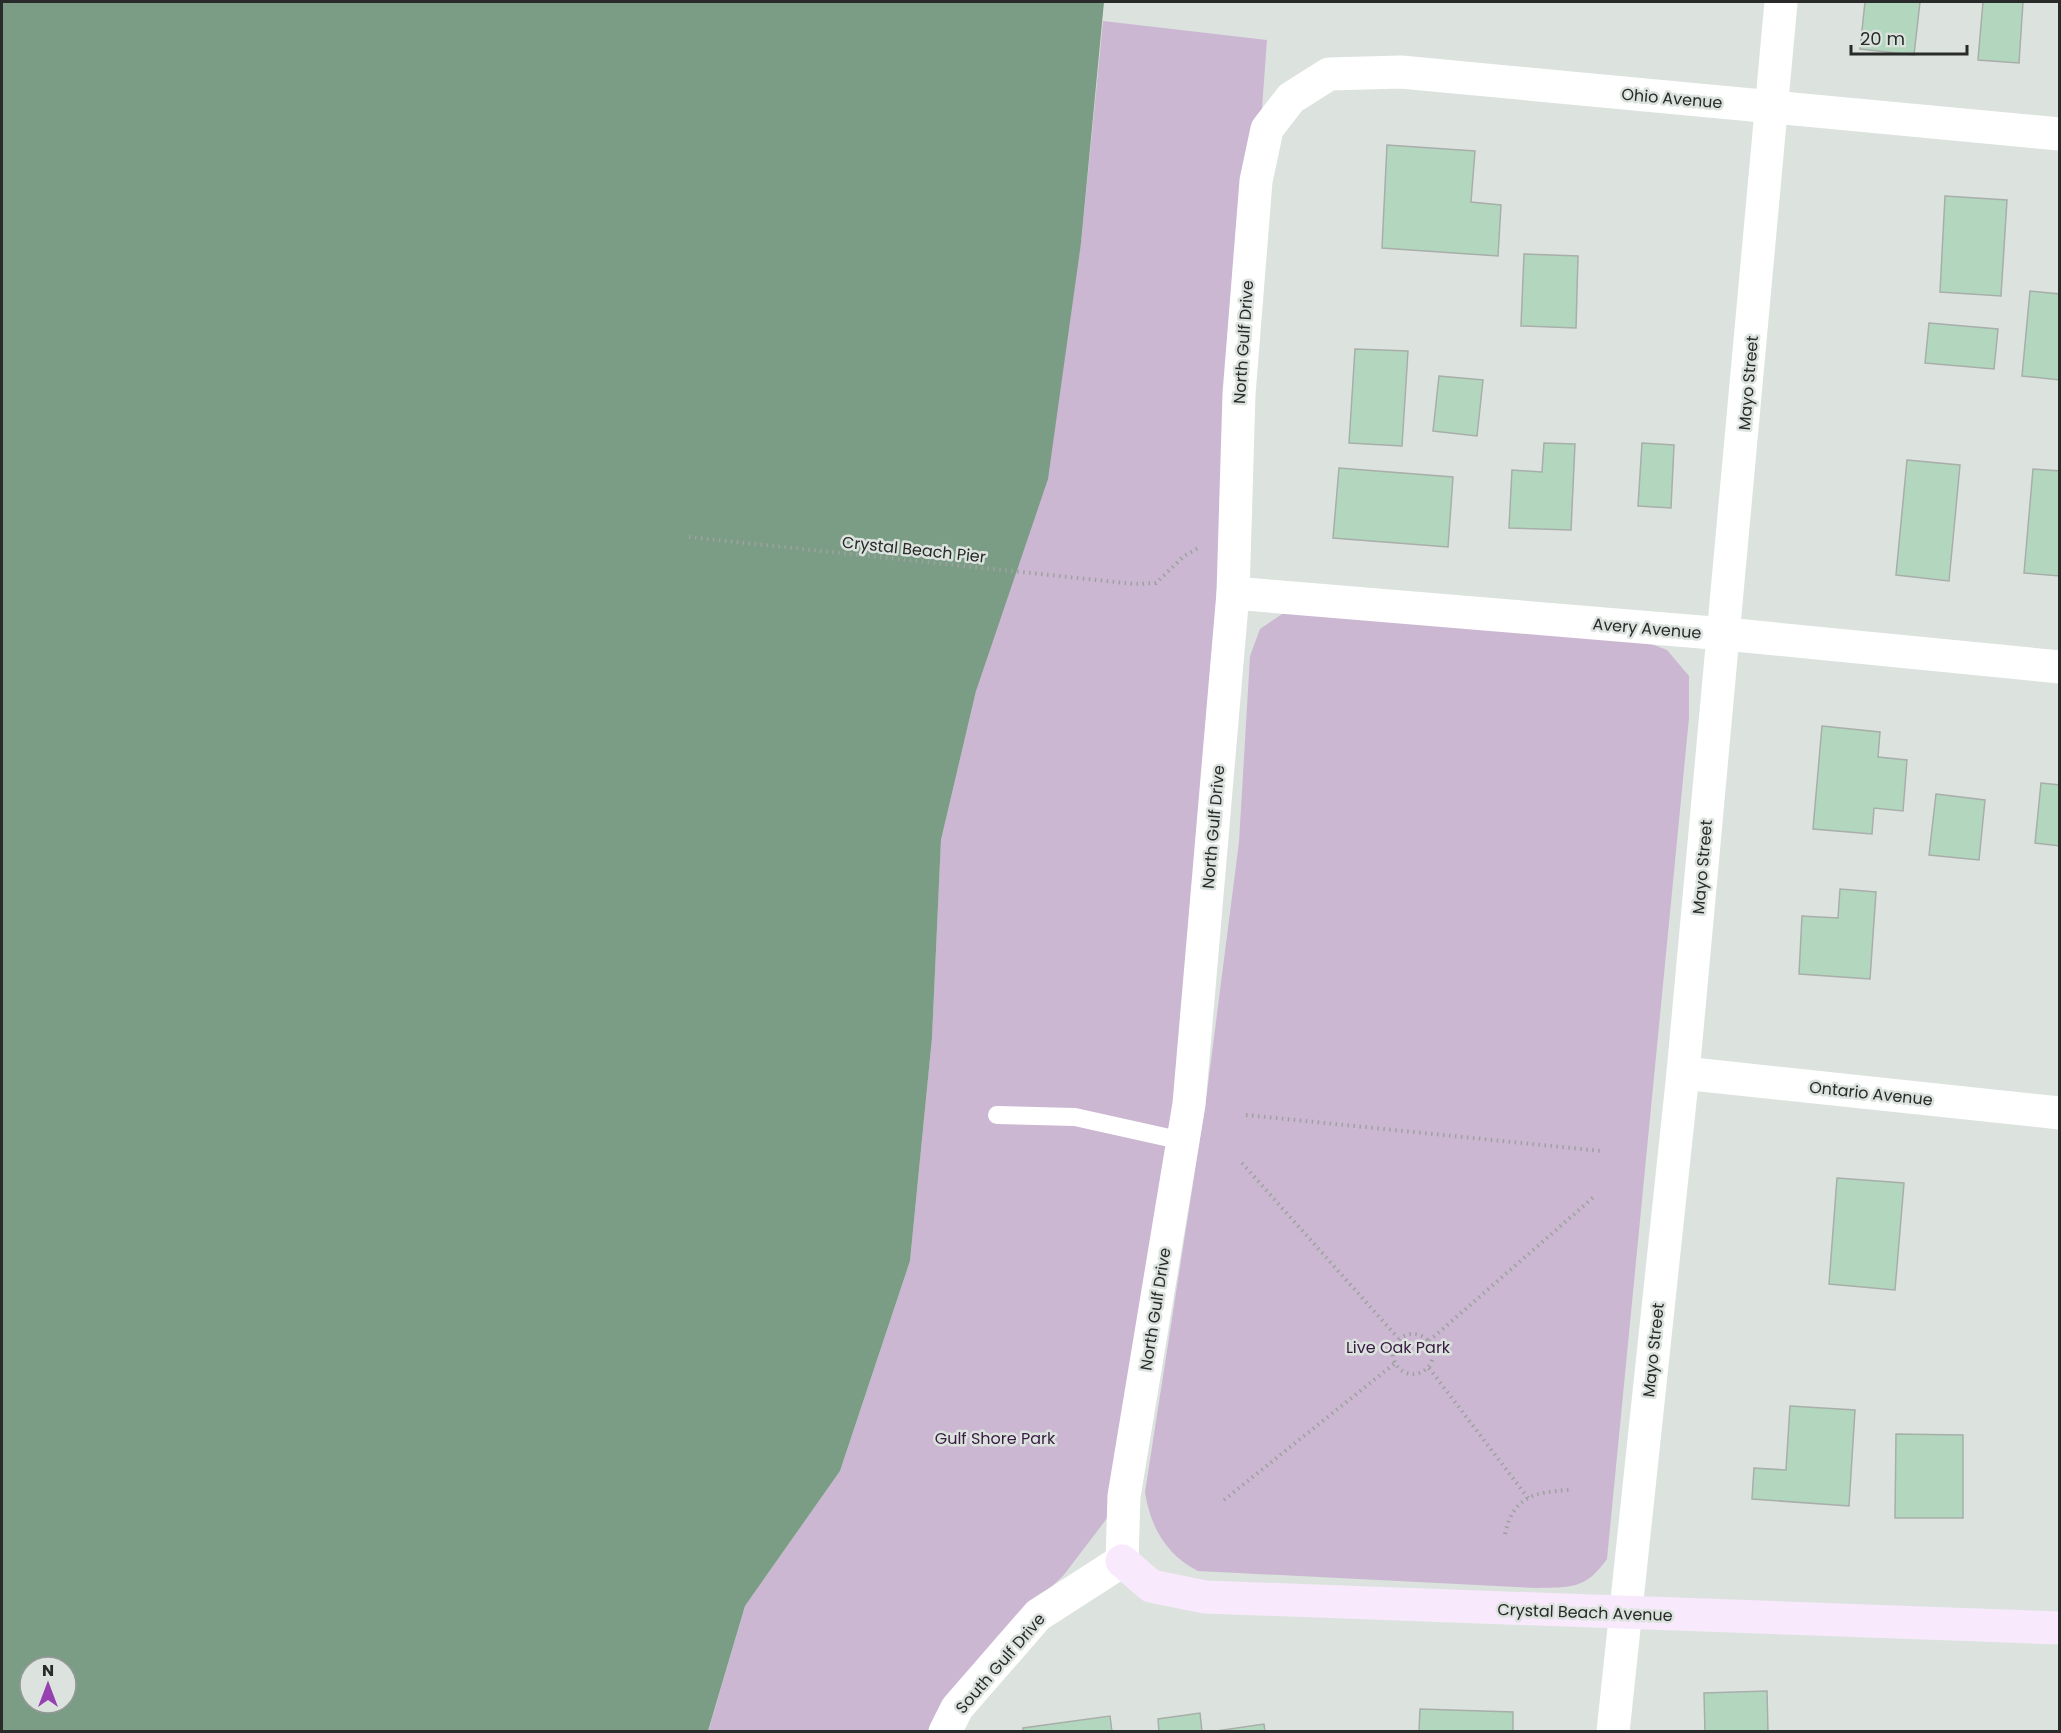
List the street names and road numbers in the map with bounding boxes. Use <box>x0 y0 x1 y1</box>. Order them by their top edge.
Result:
street label: Ohio Avenue <box>1620 83 1724 114</box>
street label: North Gulf Drive <box>1228 279 1259 405</box>
street label: Mayo Street <box>1733 335 1764 431</box>
street label: Crystal Beach Pier <box>841 531 987 568</box>
street label: Avery Avenue <box>1592 612 1702 645</box>
street label: North Gulf Drive <box>1197 764 1230 890</box>
street label: Mayo Street <box>1687 819 1718 915</box>
street label: Ontario Avenue <box>1808 1076 1934 1111</box>
street label: North Gulf Drive <box>1134 1246 1177 1372</box>
street label: Mayo Street <box>1637 1301 1670 1398</box>
street label: Crystal Beach Avenue <box>1497 1598 1673 1627</box>
street label: South Gulf Drive <box>950 1608 1051 1719</box>

